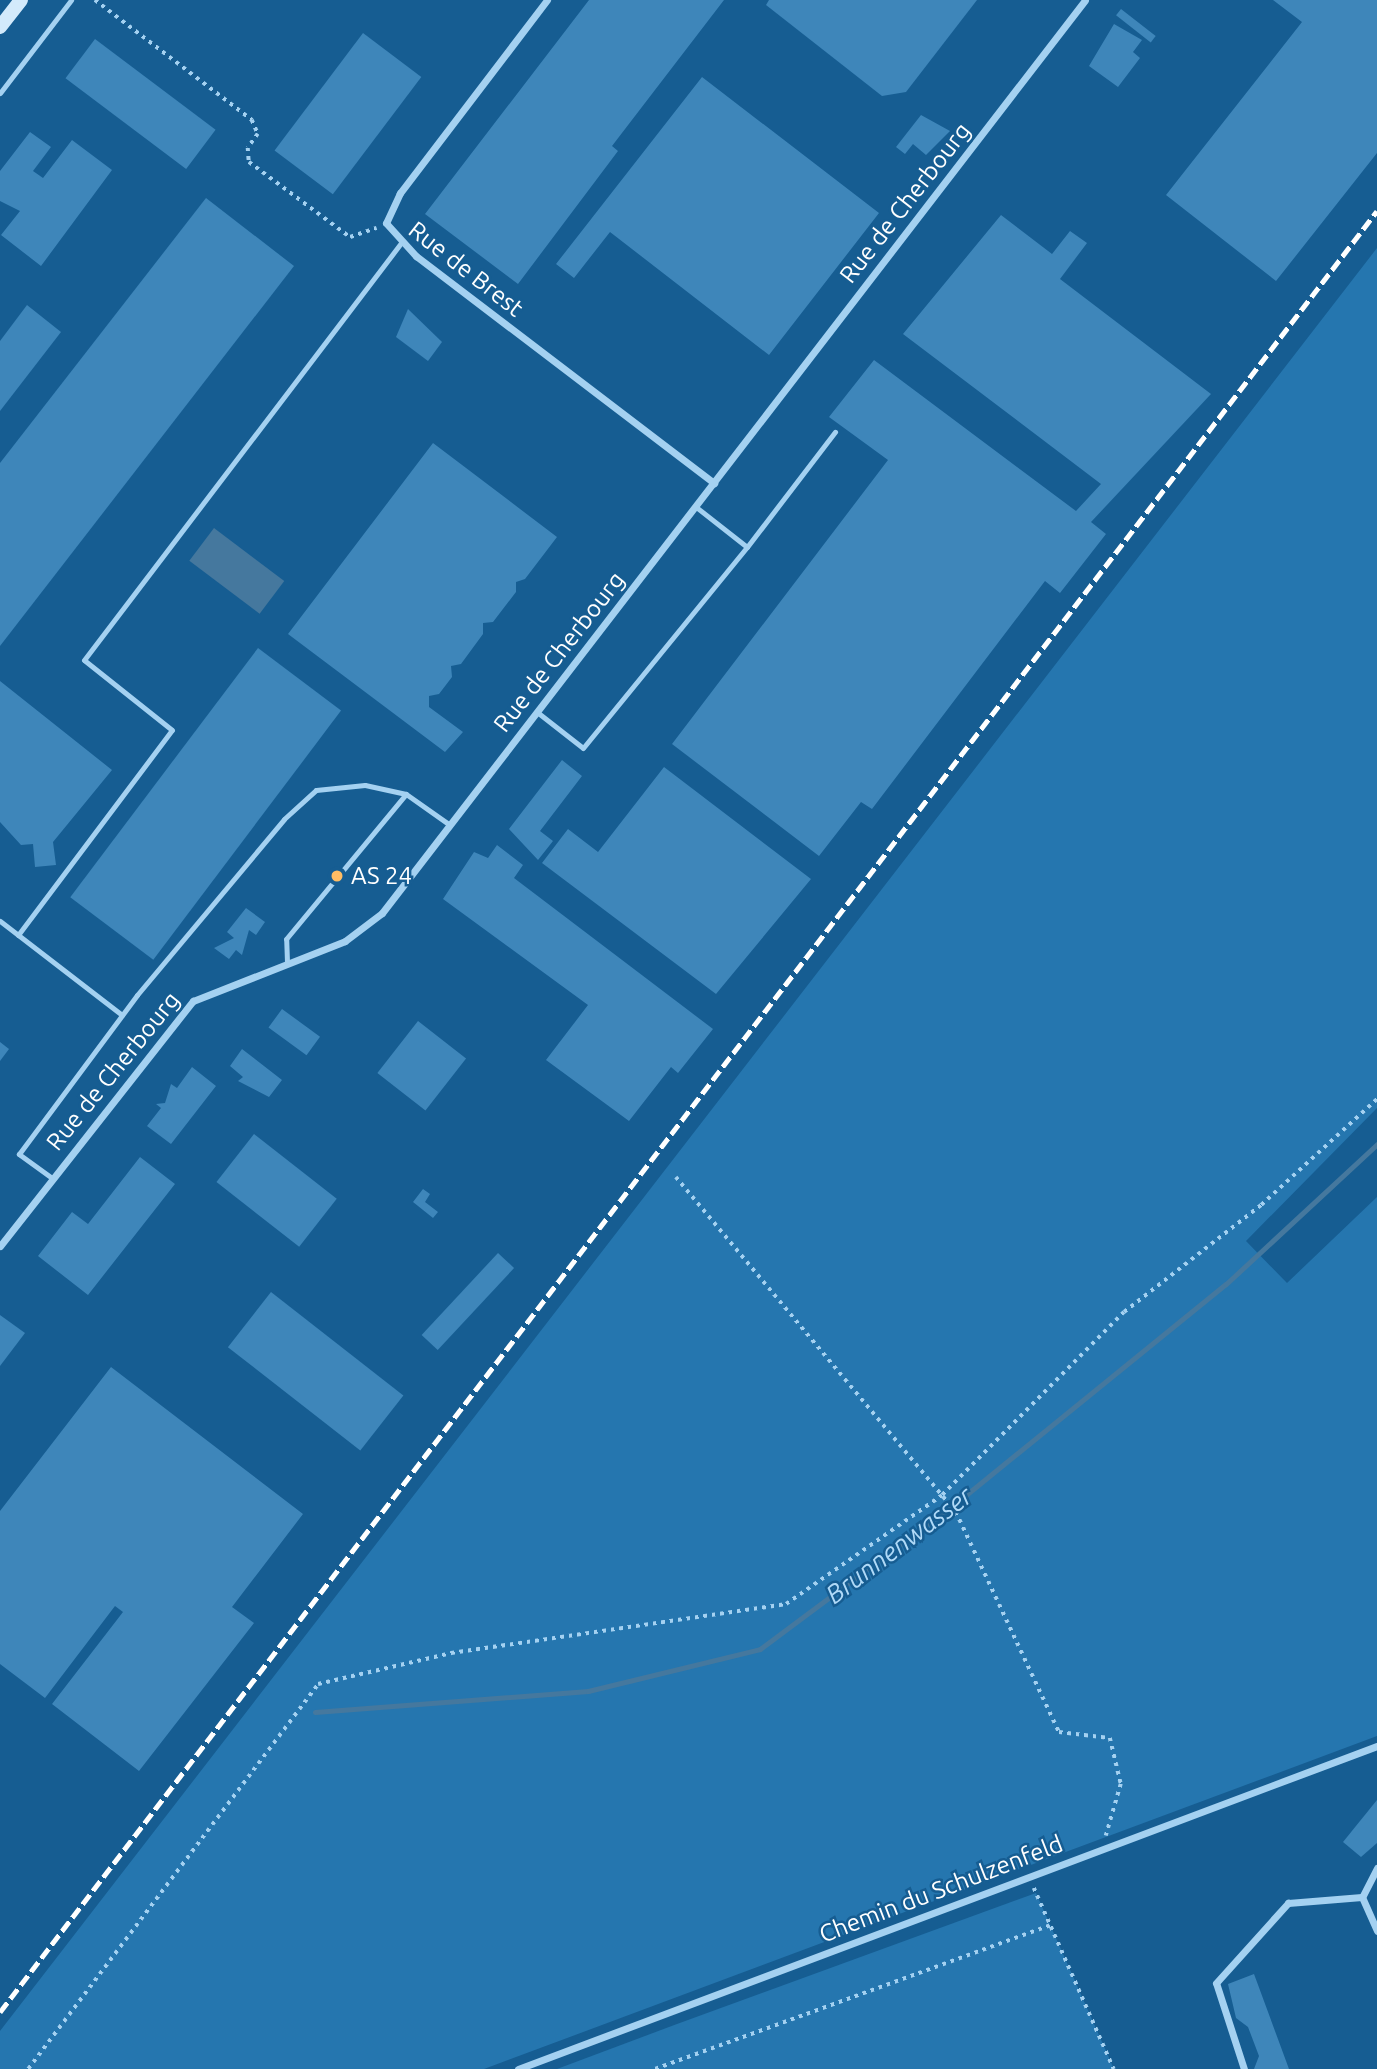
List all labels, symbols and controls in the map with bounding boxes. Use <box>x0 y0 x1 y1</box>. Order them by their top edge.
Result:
street label: Rue de Cherbourg <box>833 117 977 289</box>
street label: Rue de Brest <box>403 215 529 323</box>
street label: Rue de Cherbourg <box>487 566 631 738</box>
place label: AS 24 <box>351 862 412 890</box>
marker: AS 24 <box>329 868 345 884</box>
street label: Rue de Cherbourg <box>40 986 186 1156</box>
water label: Brunnenwasser <box>820 1480 978 1610</box>
street label: Chemin du Schulzenfeld <box>815 1829 1067 1949</box>

